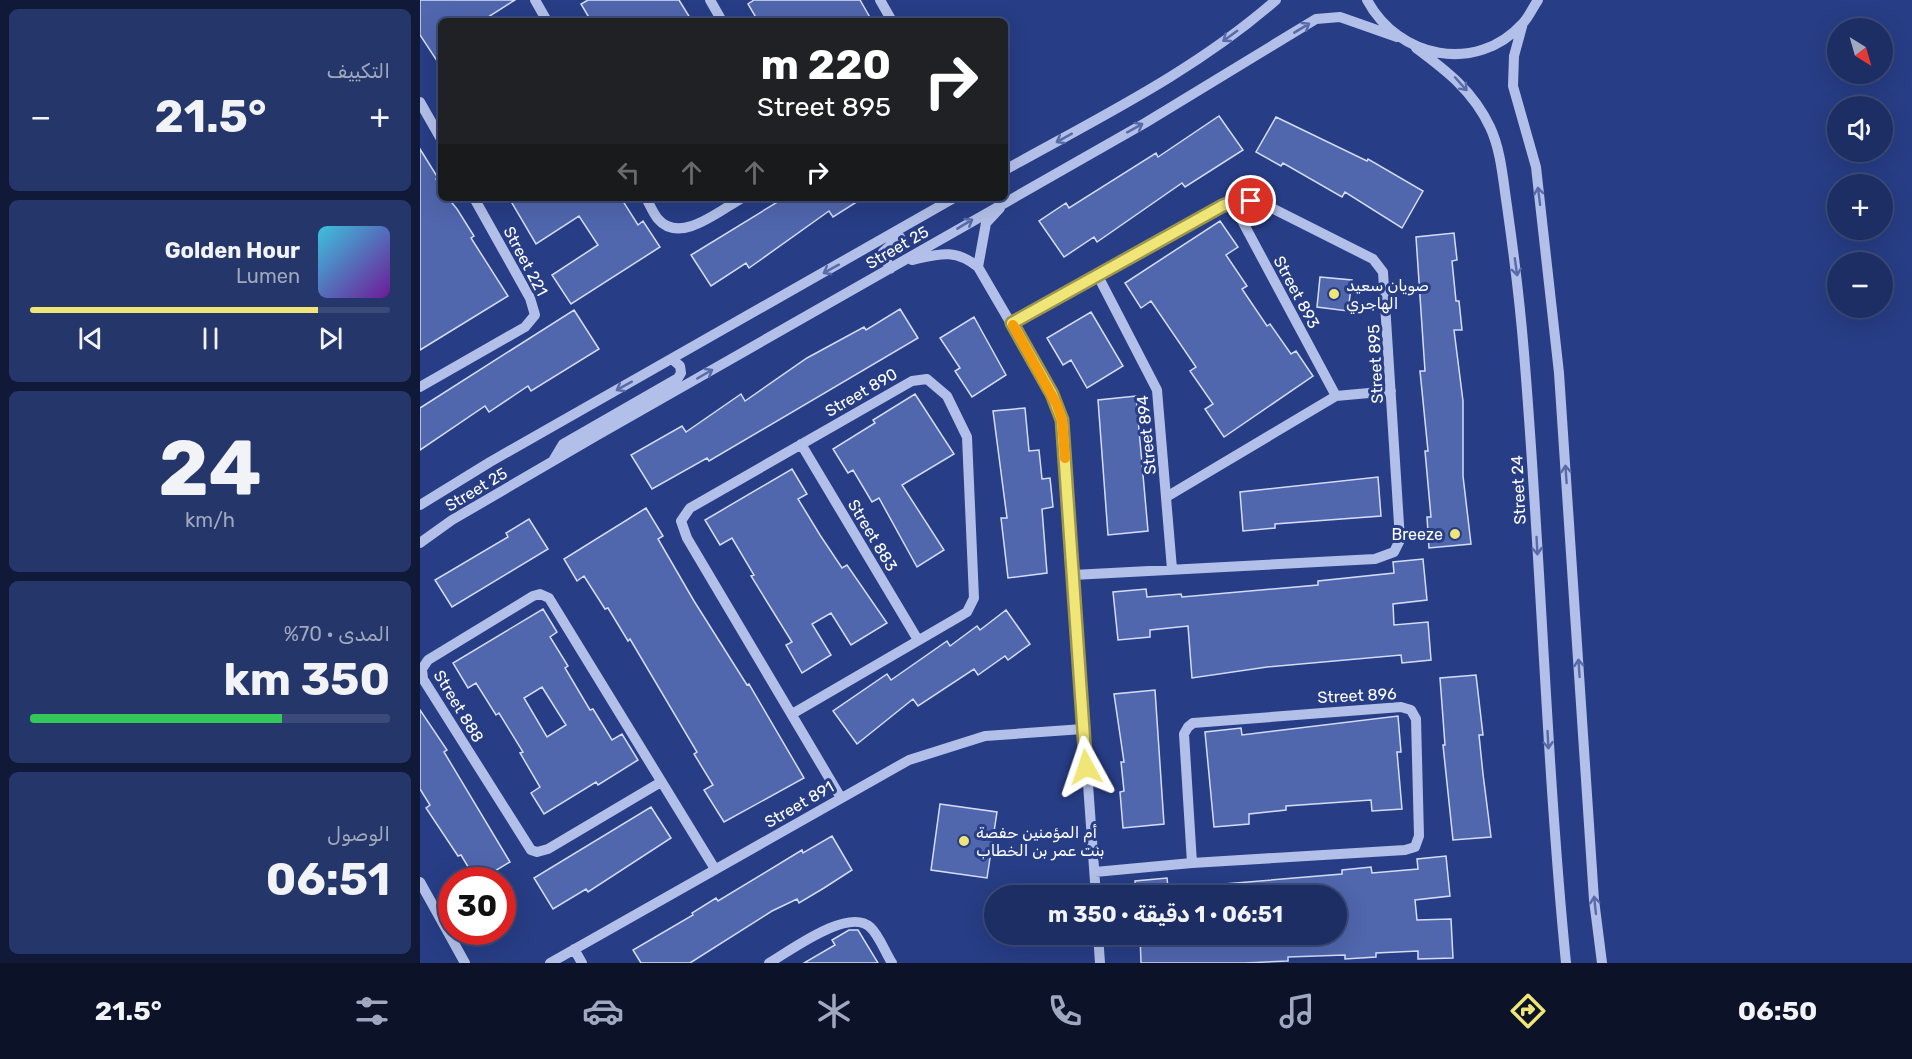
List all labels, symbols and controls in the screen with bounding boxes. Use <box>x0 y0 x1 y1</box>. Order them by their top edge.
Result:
north arrow <box>1827 18 1893 84</box>
map controls <box>1827 18 1893 318</box>
one-way arrow <box>1293 22 1310 34</box>
one-way arrow <box>1222 30 1238 42</box>
text: 220 m <box>760 40 891 90</box>
icon: right <box>912 42 990 120</box>
text: التكييف <box>327 59 390 83</box>
one-way arrow <box>1454 76 1468 91</box>
text: 21.5° <box>154 90 266 143</box>
text: Street 895 <box>757 91 891 123</box>
button: sound <box>1827 96 1893 162</box>
text: − <box>30 97 51 136</box>
text: + <box>369 97 390 136</box>
one-way arrow <box>1126 122 1143 134</box>
one-way arrow <box>1055 133 1073 144</box>
icon: left <box>612 156 645 189</box>
icon: ahead <box>675 156 708 189</box>
icon: ahead <box>738 156 771 189</box>
icon: right <box>801 156 834 189</box>
button: + <box>1827 174 1893 240</box>
pin <box>1225 175 1276 226</box>
icon: arrive <box>1234 184 1267 217</box>
one-way arrow <box>1534 187 1545 207</box>
one-way arrow <box>956 218 973 230</box>
street label: Street 25 <box>863 222 932 273</box>
street label: Street 221 <box>499 223 552 299</box>
text: Golden Hour <box>165 237 300 264</box>
button: − <box>1827 252 1893 318</box>
street label: Street 893 <box>1270 253 1324 332</box>
one-way arrow <box>1510 257 1521 277</box>
one-way arrow <box>823 263 840 275</box>
text: Lumen <box>236 264 300 288</box>
place label: صويان سعيد الهاجري <box>1346 276 1429 315</box>
marker: صويان سعيد الهاجري <box>1327 287 1341 301</box>
icon: previous <box>74 322 107 355</box>
icon: pause <box>194 322 227 355</box>
icon: next <box>314 322 347 355</box>
street label: Street 895 <box>1364 324 1387 404</box>
street label: Street 890 <box>822 364 901 421</box>
one-way arrow <box>696 368 713 380</box>
one-way arrow <box>616 380 633 392</box>
street label: Street 894 <box>1133 394 1160 475</box>
text: 24 <box>158 422 262 515</box>
street label: Street 24 <box>1507 455 1530 525</box>
street label: Street 25 <box>442 463 511 515</box>
one-way arrow <box>1560 464 1571 484</box>
street label: Street 883 <box>844 496 901 575</box>
text: km/h <box>185 508 235 532</box>
place label: Breeze <box>1391 525 1443 544</box>
marker: Breeze <box>1448 527 1462 541</box>
one-way arrow <box>1531 535 1542 555</box>
text: المدى · 70% <box>284 622 390 646</box>
text: 350 km <box>224 653 390 706</box>
one-way arrow <box>1573 659 1584 679</box>
street label: Street 888 <box>430 667 488 746</box>
street label: Street 896 <box>1317 684 1397 707</box>
one-way arrow <box>1543 730 1554 750</box>
position arrow <box>1054 735 1118 799</box>
street label: Street 891 <box>761 777 837 832</box>
text: الوصول <box>327 822 390 846</box>
place label: أم المؤمنين حفصة بنت عمر بن الخطاب <box>976 823 1105 861</box>
marker: أم المؤمنين حفصة بنت عمر بن الخطاب <box>957 834 971 848</box>
text: 06:51 <box>266 853 390 906</box>
speed limit sign: 30 <box>438 867 516 945</box>
one-way arrow <box>1589 895 1600 915</box>
text: 06:51 · 1 دقيقة · 350 m <box>1048 901 1283 928</box>
icon: filters <box>351 990 393 1032</box>
icon: car <box>582 990 624 1032</box>
icon: climate <box>813 990 855 1032</box>
icon: phone <box>1044 990 1086 1032</box>
icon: music <box>1276 990 1318 1032</box>
icon: directions <box>1507 990 1549 1032</box>
text: 21.5° <box>95 995 162 1027</box>
text: 06:50 <box>1738 995 1817 1027</box>

